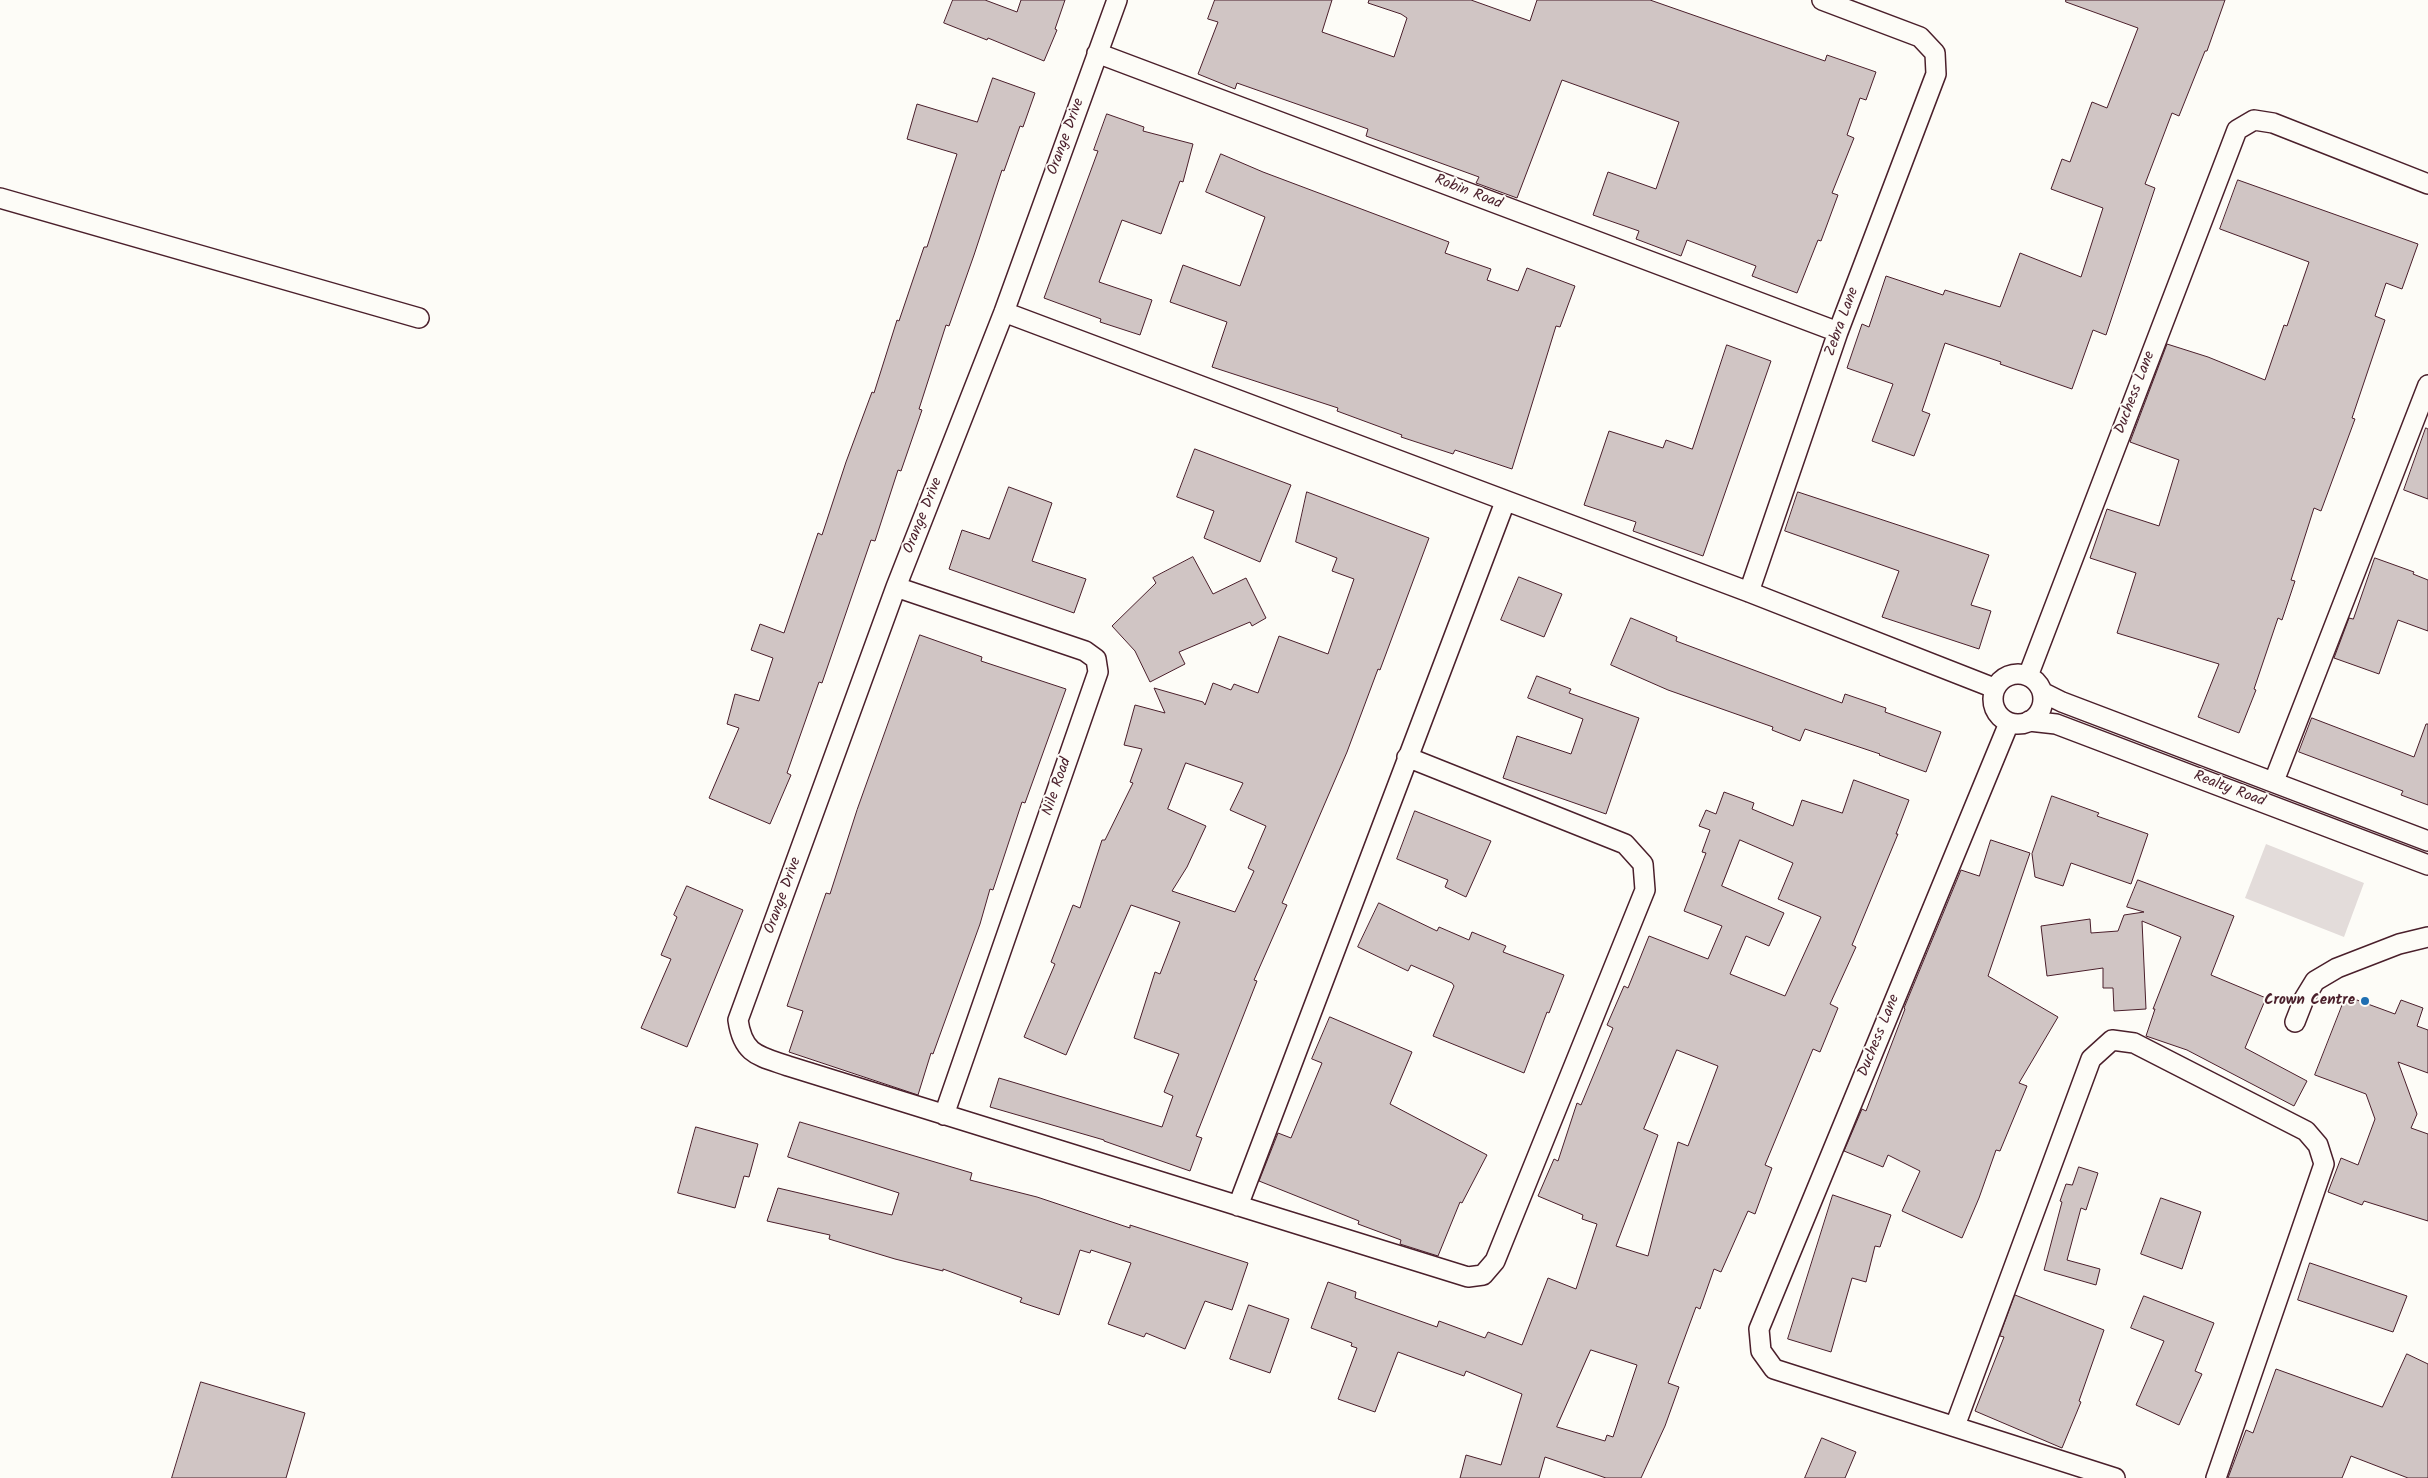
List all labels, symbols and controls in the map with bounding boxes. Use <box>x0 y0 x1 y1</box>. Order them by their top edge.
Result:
street label: Orange Drive <box>1045 96 1089 178</box>
street label: Robin Road <box>1432 172 1504 214</box>
street label: Zebra Lane <box>1822 285 1864 359</box>
street label: Duchess Lane <box>2112 349 2160 437</box>
street label: Orange Drive <box>901 475 947 557</box>
street label: Nile Road <box>1040 756 1076 818</box>
street label: Realty Road <box>2191 768 2267 812</box>
street label: Orange Drive <box>762 855 806 937</box>
street label: Duchess Lane <box>1855 992 1905 1080</box>
place label: Crown Centre <box>2264 992 2355 1010</box>
marker: Crown Centre <box>2359 995 2371 1007</box>

